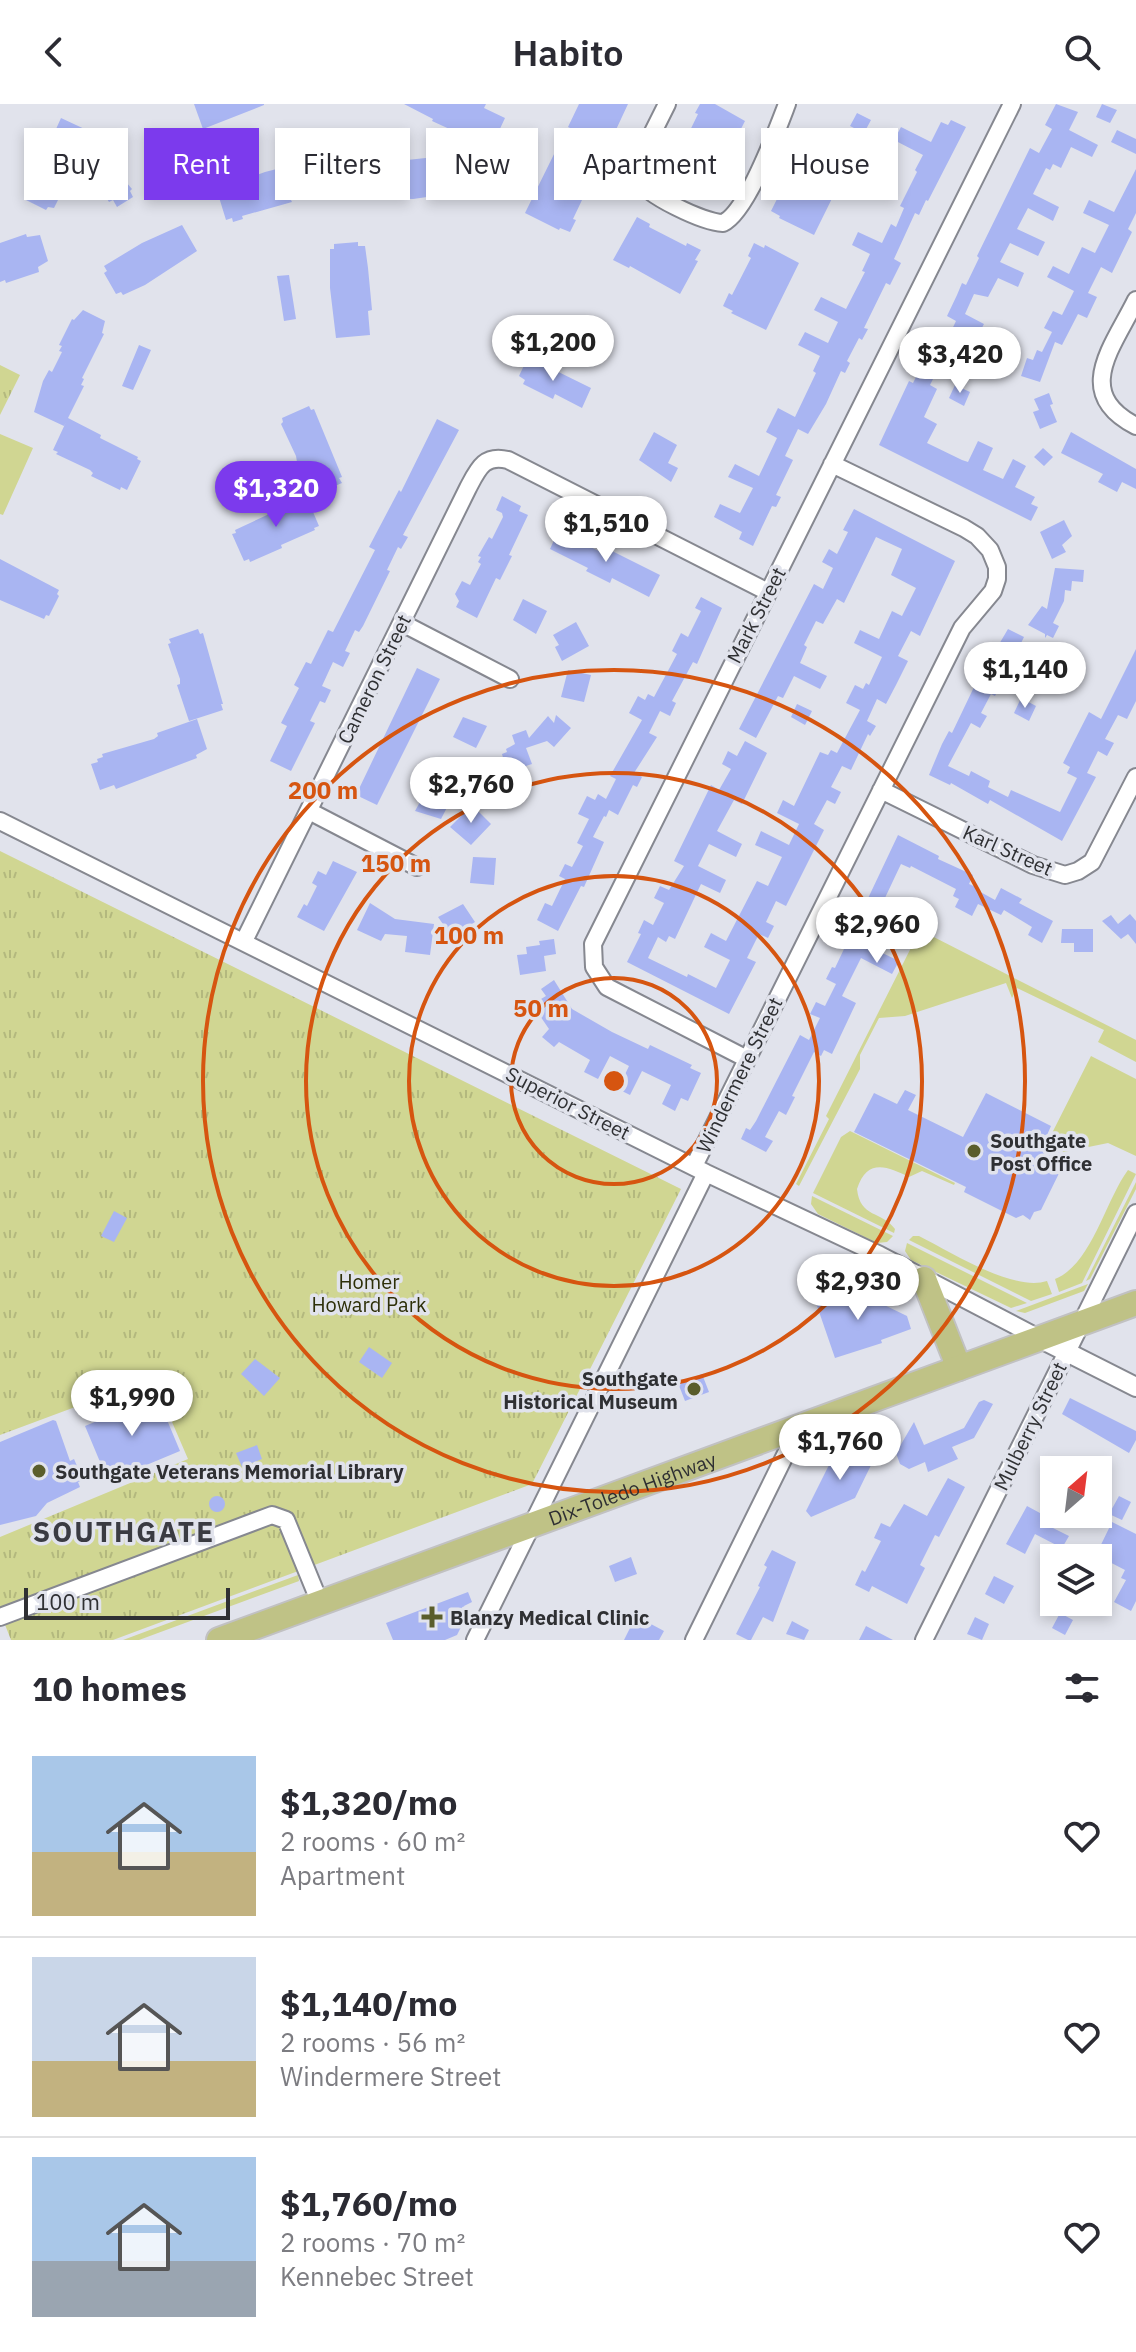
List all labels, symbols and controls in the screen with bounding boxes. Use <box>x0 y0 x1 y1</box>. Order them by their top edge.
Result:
text: Habito <box>512 29 624 76</box>
icon: back <box>32 30 76 74</box>
icon: search <box>1060 30 1104 74</box>
chip: Buy <box>24 128 128 200</box>
chip: Rent <box>144 128 259 200</box>
chip: Filters <box>275 128 410 200</box>
chip: New <box>426 128 538 200</box>
chip: Apartment <box>554 128 745 200</box>
chip: House <box>761 128 898 200</box>
pin: $1,200 <box>488 315 618 383</box>
text: $1,200 <box>510 324 596 358</box>
pin: $3,420 <box>895 327 1025 395</box>
text: $3,420 <box>917 336 1003 370</box>
pin: $1,320 <box>211 461 341 529</box>
text: $1,320 <box>233 470 319 504</box>
pin: $1,510 <box>541 496 671 564</box>
text: $1,510 <box>563 505 649 539</box>
street label: Mark Street <box>720 562 792 668</box>
street label: Cameron Street <box>331 610 417 748</box>
pin: $1,140 <box>960 642 1090 710</box>
text: $1,140 <box>982 651 1068 685</box>
pin: $2,760 <box>406 757 536 825</box>
text: $2,760 <box>428 766 514 800</box>
text: 200 m <box>288 774 358 806</box>
street label: Karl Street <box>959 818 1057 882</box>
text: 150 m <box>361 847 431 879</box>
pin: $2,960 <box>812 897 942 965</box>
text: $2,960 <box>834 906 920 940</box>
text: 100 m <box>434 919 504 951</box>
text: 50 m <box>513 992 569 1024</box>
street label: Windermere Street <box>690 993 788 1157</box>
street label: Superior Street <box>501 1060 635 1146</box>
centre of rings <box>600 1067 628 1095</box>
place label: Southgate Post Office <box>990 1127 1092 1177</box>
marker: Southgate Post Office <box>965 1142 983 1160</box>
pin: $2,930 <box>793 1254 923 1322</box>
text: $2,930 <box>815 1263 901 1297</box>
park label: Homer Howard Park <box>311 1268 427 1318</box>
street label: Mulberry Street <box>987 1357 1073 1495</box>
place label: Southgate Historical Museum <box>503 1365 678 1415</box>
pin: $1,990 <box>67 1370 197 1438</box>
text: $1,990 <box>89 1379 175 1413</box>
marker: Southgate Historical Museum <box>685 1380 703 1398</box>
pin: $1,760 <box>775 1414 905 1482</box>
text: $1,760 <box>797 1423 883 1457</box>
street label: Dix-Toledo Highway <box>544 1445 720 1531</box>
north arrow <box>1040 1456 1112 1528</box>
map controls <box>1040 1456 1112 1616</box>
place label: Southgate Veterans Memorial Library <box>55 1458 404 1485</box>
marker: Southgate Veterans Memorial Library <box>30 1462 48 1480</box>
district label: SOUTHGATE <box>33 1513 215 1550</box>
button: layers <box>1040 1544 1112 1616</box>
scale bar <box>24 1584 230 1620</box>
text: 100 m <box>36 1587 100 1616</box>
place label: Blanzy Medical Clinic <box>450 1604 649 1631</box>
marker: Blanzy Medical Clinic <box>421 1606 443 1628</box>
text: 10 homes <box>32 1666 187 1710</box>
icon: filters <box>1060 1666 1104 1710</box>
text: $1,320/mo <box>280 1780 457 1824</box>
icon: home <box>96 1788 192 1884</box>
icon: heart <box>1060 1814 1104 1858</box>
text: 2 rooms · 60 m² <box>280 1824 465 1858</box>
text: Apartment <box>280 1858 405 1892</box>
text: $1,140/mo <box>280 1981 457 2025</box>
icon: home <box>96 1989 192 2085</box>
icon: heart <box>1060 2015 1104 2059</box>
text: 2 rooms · 56 m² <box>280 2025 465 2059</box>
text: Windermere Street <box>280 2059 501 2093</box>
text: $1,760/mo <box>280 2181 457 2225</box>
icon: home <box>96 2189 192 2285</box>
icon: heart <box>1060 2215 1104 2259</box>
text: 2 rooms · 70 m² <box>280 2225 465 2259</box>
text: Kennebec Street <box>280 2259 474 2293</box>

